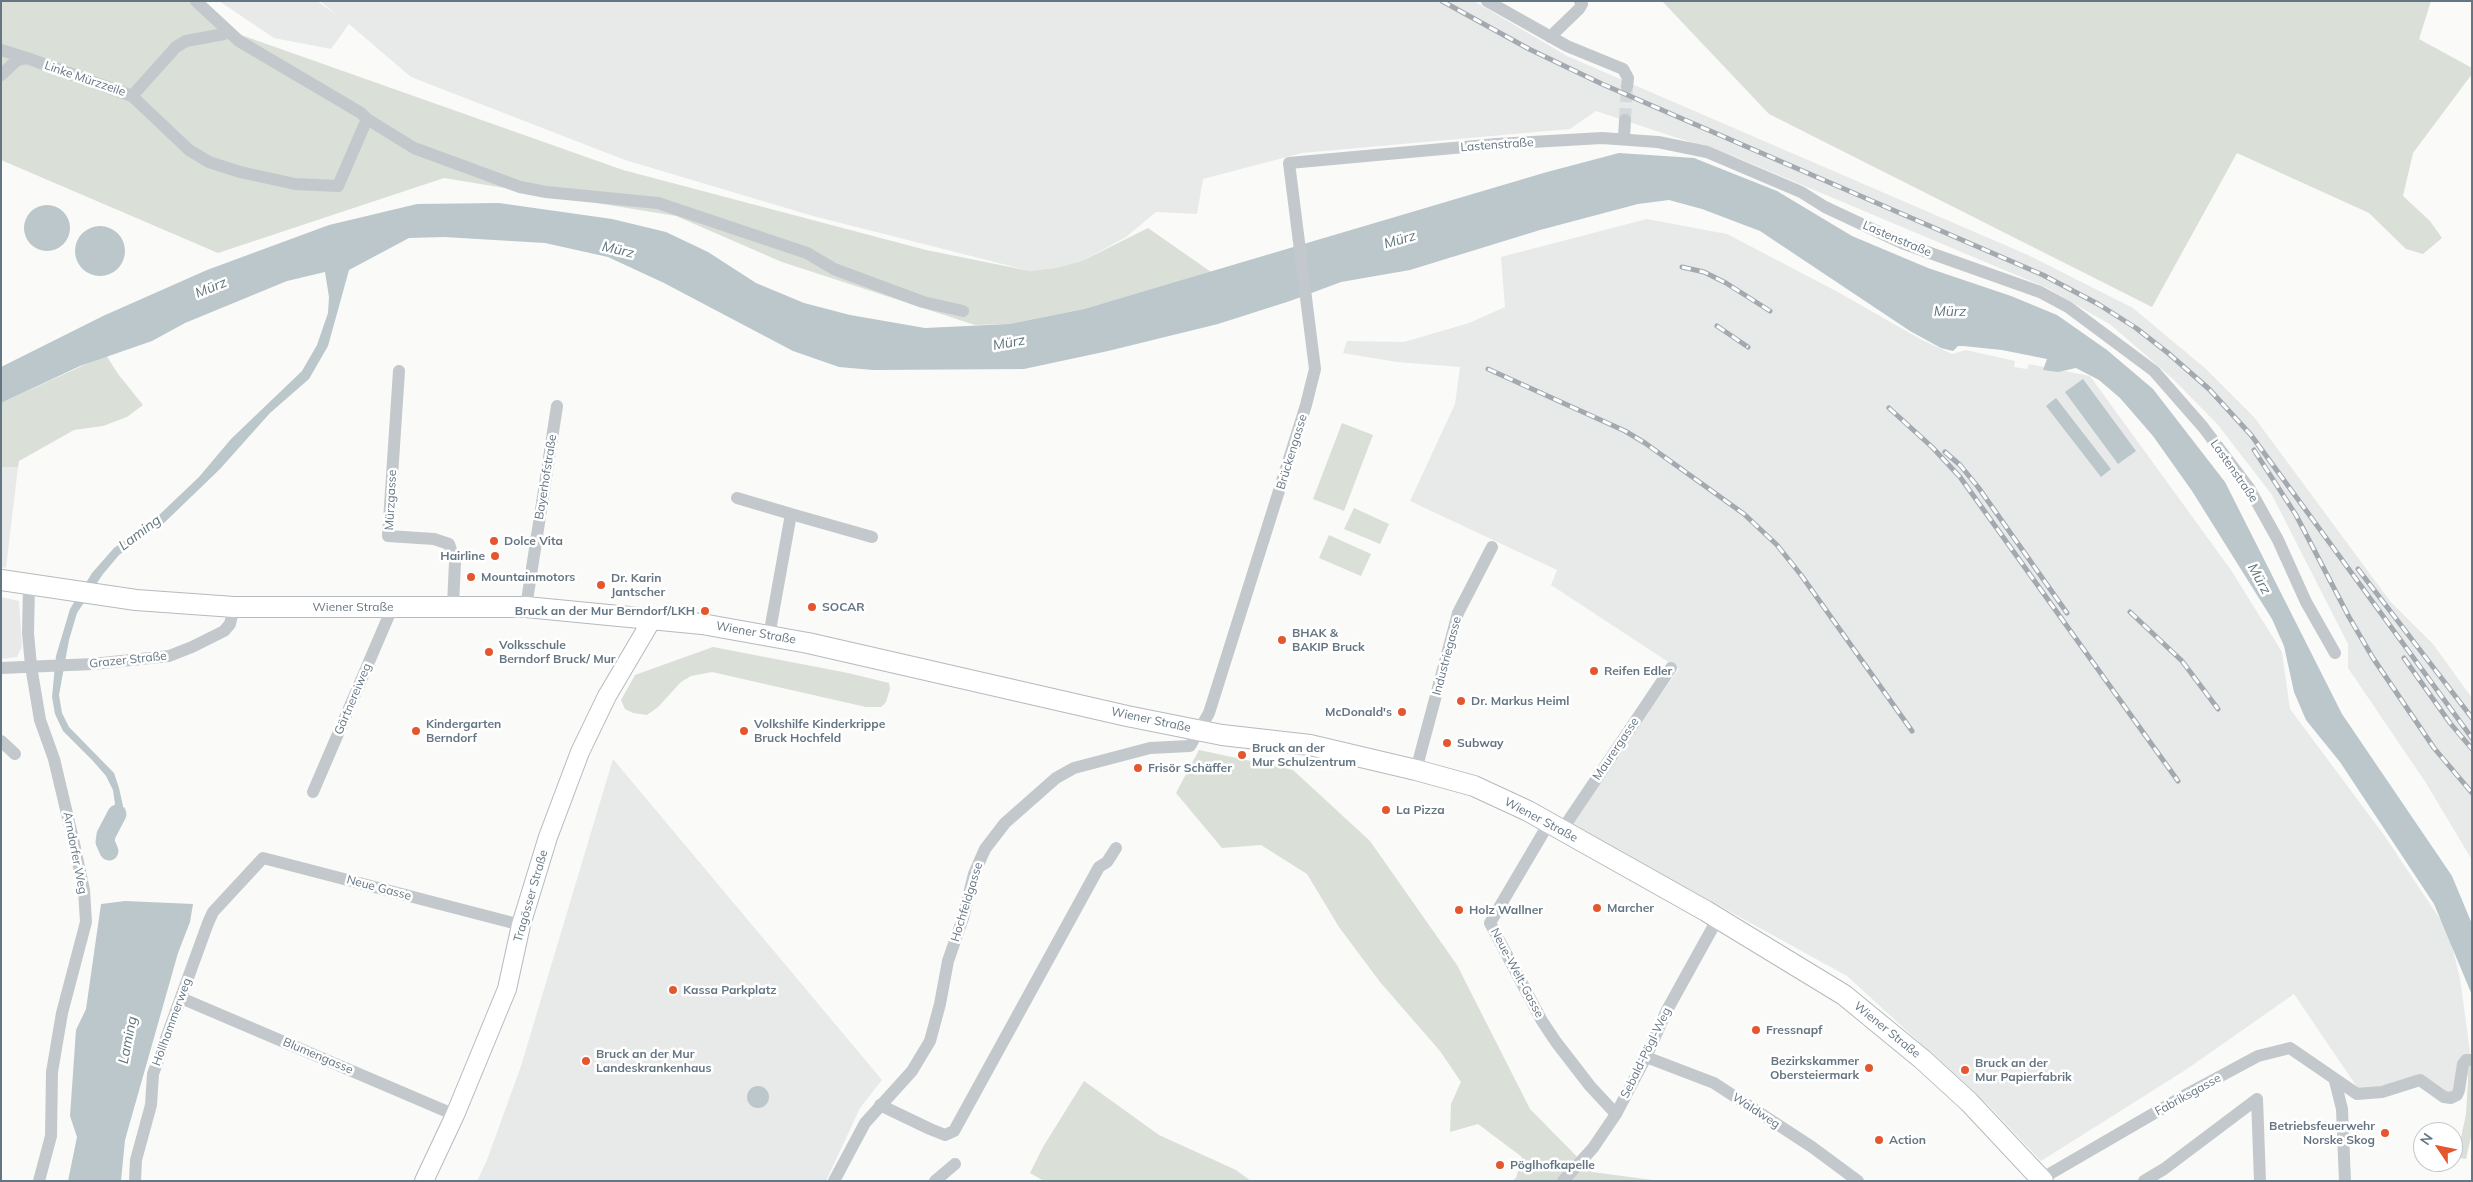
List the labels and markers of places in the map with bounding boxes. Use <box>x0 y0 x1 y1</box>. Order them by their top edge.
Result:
place label: Dolce Vita <box>504 534 563 548</box>
marker: Dolce Vita <box>488 535 500 547</box>
place label: Hairline <box>440 549 485 563</box>
marker: Hairline <box>489 550 501 562</box>
place label: Mountainmotors <box>481 570 575 584</box>
marker: Mountainmotors <box>465 571 477 583</box>
place label: Dr. Karin Jantscher <box>611 571 665 599</box>
marker: Dr. Karin Jantscher <box>595 579 607 591</box>
place label: SOCAR <box>822 600 865 614</box>
marker: SOCAR <box>806 601 818 613</box>
place label: Bruck an der Mur Berndorf/LKH <box>515 604 695 618</box>
marker: Bruck an der Mur Berndorf/LKH <box>699 605 711 617</box>
place label: BHAK & BAKIP Bruck <box>1292 626 1365 654</box>
marker: BHAK & BAKIP Bruck <box>1276 634 1288 646</box>
place label: Volksschule Berndorf Bruck/ Mur <box>499 638 616 666</box>
marker: Volksschule Berndorf Bruck/ Mur <box>483 646 495 658</box>
place label: Reifen Edler <box>1604 664 1672 678</box>
marker: Reifen Edler <box>1588 665 1600 677</box>
place label: Dr. Markus Heiml <box>1471 694 1569 708</box>
marker: Dr. Markus Heiml <box>1455 695 1467 707</box>
place label: McDonald's <box>1325 705 1392 719</box>
marker: McDonald's <box>1396 706 1408 718</box>
place label: Kindergarten Berndorf <box>426 717 501 745</box>
place label: Volkshilfe Kinderkrippe Bruck Hochfeld <box>754 717 885 745</box>
marker: Kindergarten Berndorf <box>410 725 422 737</box>
marker: Volkshilfe Kinderkrippe Bruck Hochfeld <box>738 725 750 737</box>
place label: Subway <box>1457 736 1504 750</box>
marker: Subway <box>1441 737 1453 749</box>
place label: Bruck an der Mur Schulzentrum <box>1252 741 1356 769</box>
marker: Bruck an der Mur Schulzentrum <box>1236 749 1248 761</box>
place label: Frisör Schäffer <box>1148 761 1232 775</box>
marker: Frisör Schäffer <box>1132 762 1144 774</box>
place label: La Pizza <box>1396 803 1445 817</box>
marker: La Pizza <box>1380 804 1392 816</box>
place label: Marcher <box>1607 901 1654 915</box>
marker: Marcher <box>1591 902 1603 914</box>
place label: Holz Wallner <box>1469 903 1543 917</box>
marker: Holz Wallner <box>1453 904 1465 916</box>
place label: Kassa Parkplatz <box>683 983 777 997</box>
marker: Kassa Parkplatz <box>667 984 679 996</box>
place label: Fressnapf <box>1766 1023 1822 1037</box>
marker: Fressnapf <box>1750 1024 1762 1036</box>
place label: Bruck an der Mur Landeskrankenhaus <box>596 1047 712 1075</box>
place label: Bezirkskammer Obersteiermark <box>1770 1054 1859 1082</box>
marker: Bruck an der Mur Landeskrankenhaus <box>580 1055 592 1067</box>
place label: Bruck an der Mur Papierfabrik <box>1975 1056 2072 1084</box>
marker: Bezirkskammer Obersteiermark <box>1863 1062 1875 1074</box>
marker: Bruck an der Mur Papierfabrik <box>1959 1064 1971 1076</box>
place label: Betriebsfeuerwehr Norske Skog <box>2269 1119 2375 1147</box>
marker: Betriebsfeuerwehr Norske Skog <box>2379 1127 2391 1139</box>
place label: Action <box>1889 1133 1926 1147</box>
marker: Action <box>1873 1134 1885 1146</box>
place label: Pöglhofkapelle <box>1510 1158 1595 1172</box>
marker: Pöglhofkapelle <box>1494 1159 1506 1171</box>

